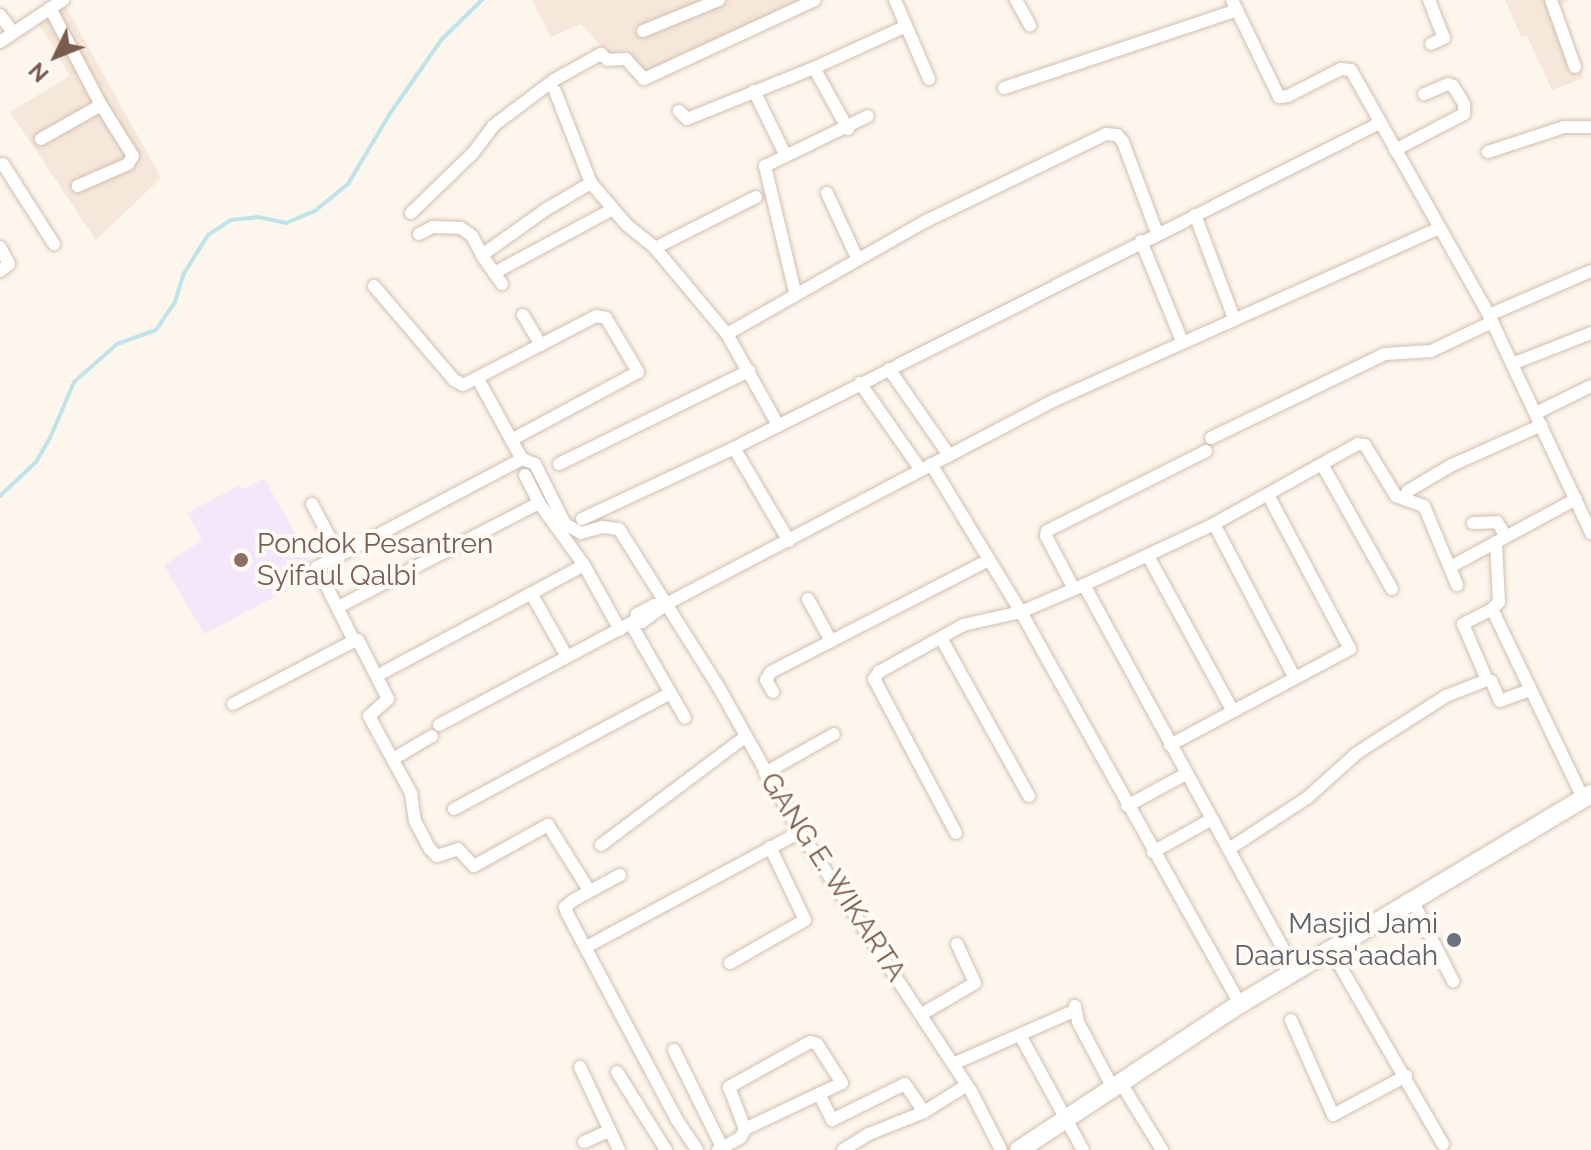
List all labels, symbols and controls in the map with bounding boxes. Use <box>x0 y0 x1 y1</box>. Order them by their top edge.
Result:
north arrow <box>16 16 96 96</box>
text: N <box>23 57 54 87</box>
place label: Pondok Pesantren Syifaul Qalbi <box>257 527 493 593</box>
marker: Pondok Pesantren Syifaul Qalbi <box>232 551 250 569</box>
street label: GANG E. WIKARTA <box>753 766 913 988</box>
place label: Masjid Jami Daarussa'aadah <box>1234 907 1438 973</box>
marker: Masjid Jami Daarussa'aadah <box>1445 931 1463 949</box>

